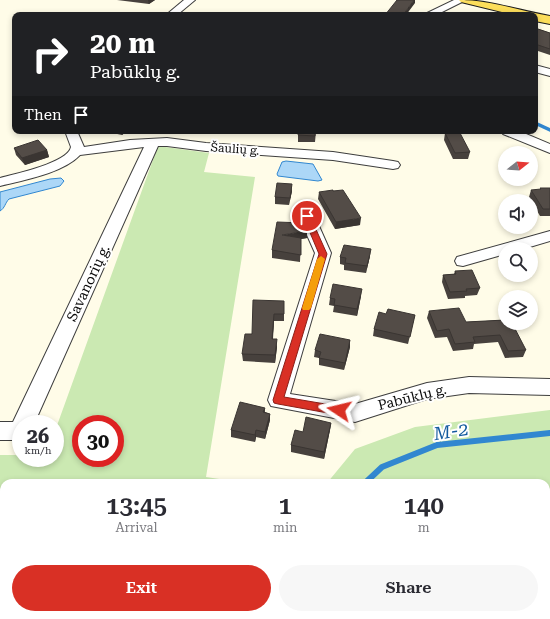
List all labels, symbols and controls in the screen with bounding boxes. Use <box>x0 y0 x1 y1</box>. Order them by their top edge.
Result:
text: 20 m <box>90 27 155 60</box>
icon: right <box>24 28 76 80</box>
text: Pabūklų g. <box>90 61 180 82</box>
icon: arrive <box>70 104 92 126</box>
text: Then <box>24 106 62 124</box>
street label: Šaulių g. <box>210 140 260 158</box>
north arrow <box>498 146 538 186</box>
map controls <box>498 146 538 330</box>
button: sound <box>498 194 538 234</box>
pin <box>290 199 324 233</box>
icon: arrive <box>296 205 318 227</box>
street label: Savanorių g. <box>63 242 113 324</box>
button: search <box>498 242 538 282</box>
button: layers <box>498 290 538 330</box>
street label: Pabūklų g. <box>376 381 448 413</box>
position arrow <box>318 389 360 431</box>
speed limit sign: 30 <box>72 415 124 467</box>
water label: M-2 <box>431 418 470 444</box>
text: 26 <box>27 424 49 448</box>
text: km/h <box>25 445 51 456</box>
text: 13:45 <box>106 492 167 520</box>
text: 1 <box>279 492 292 520</box>
text: 140 <box>404 492 444 520</box>
text: Arrival <box>115 520 158 535</box>
text: min <box>273 520 297 535</box>
text: m <box>418 520 430 535</box>
button: Exit <box>12 565 271 611</box>
button: Share <box>279 565 538 611</box>

